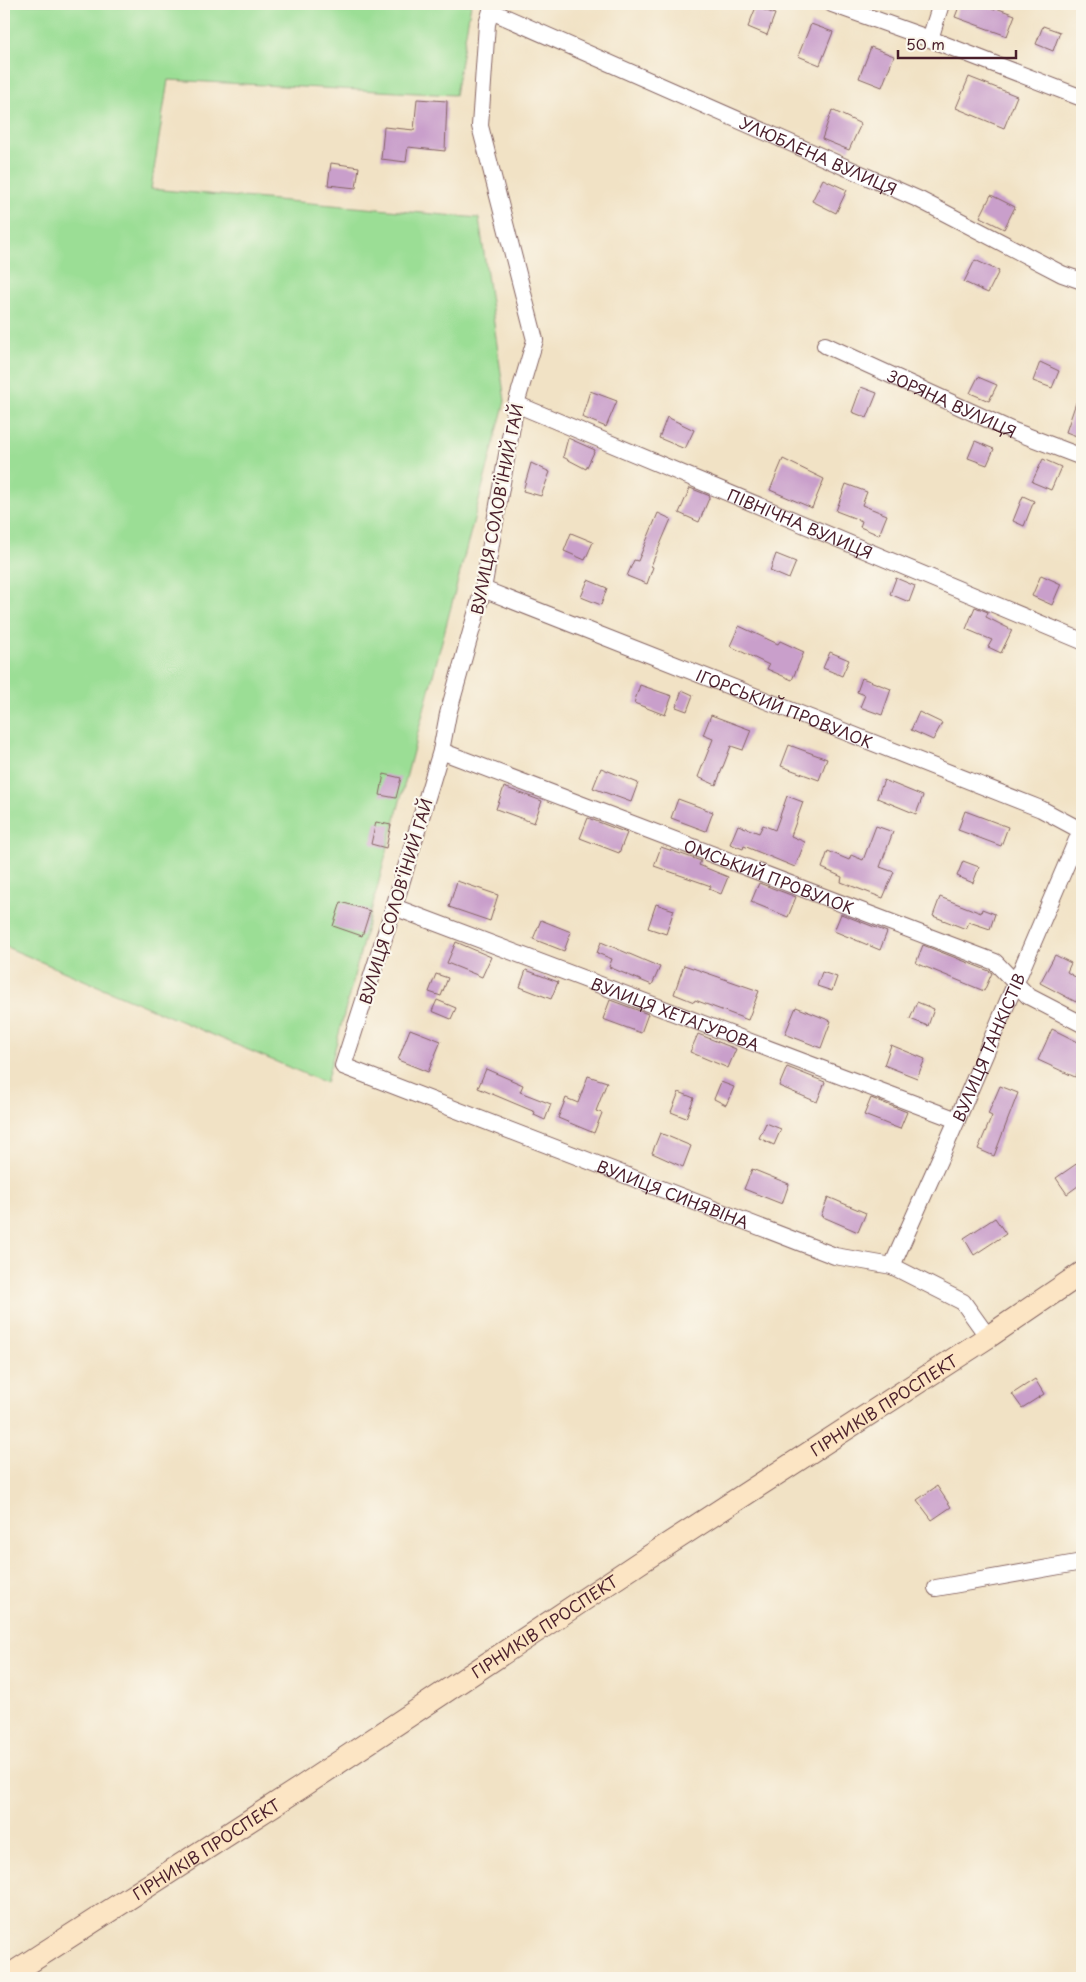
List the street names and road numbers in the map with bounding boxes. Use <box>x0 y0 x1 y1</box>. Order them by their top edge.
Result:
street label: УЛЮБЛЕНА ВУЛИЦЯ <box>736 110 901 200</box>
street label: ЗОРЯНА ВУЛИЦЯ <box>884 363 1021 443</box>
street label: ВУЛИЦЯ СОЛОВ'ЇНИЙ ГАЙ <box>464 402 528 616</box>
street label: ПІВНІЧНА ВУЛИЦЯ <box>724 482 876 564</box>
street label: ІГОРСЬКИЙ ПРОВУЛОК <box>693 662 876 753</box>
street label: ВУЛИЦЯ СОЛОВ'ЇНИЙ ГАЙ <box>352 795 438 1007</box>
street label: ОМСЬКИЙ ПРОВУЛОК <box>681 833 857 919</box>
street label: ВУЛИЦЯ ТАНКІСТІВ <box>946 969 1031 1125</box>
street label: ВУЛИЦЯ ХЕТАГУРОВА <box>588 971 763 1056</box>
street label: ВУЛИЦЯ СИНЯВІНА <box>594 1153 753 1234</box>
street label: ГІРНИКІВ ПРОСПЕКТ <box>805 1348 962 1461</box>
street label: ГІРНИКІВ ПРОСПЕКТ <box>466 1568 622 1683</box>
street label: ГІРНИКІВ ПРОСПЕКТ <box>127 1792 285 1905</box>

